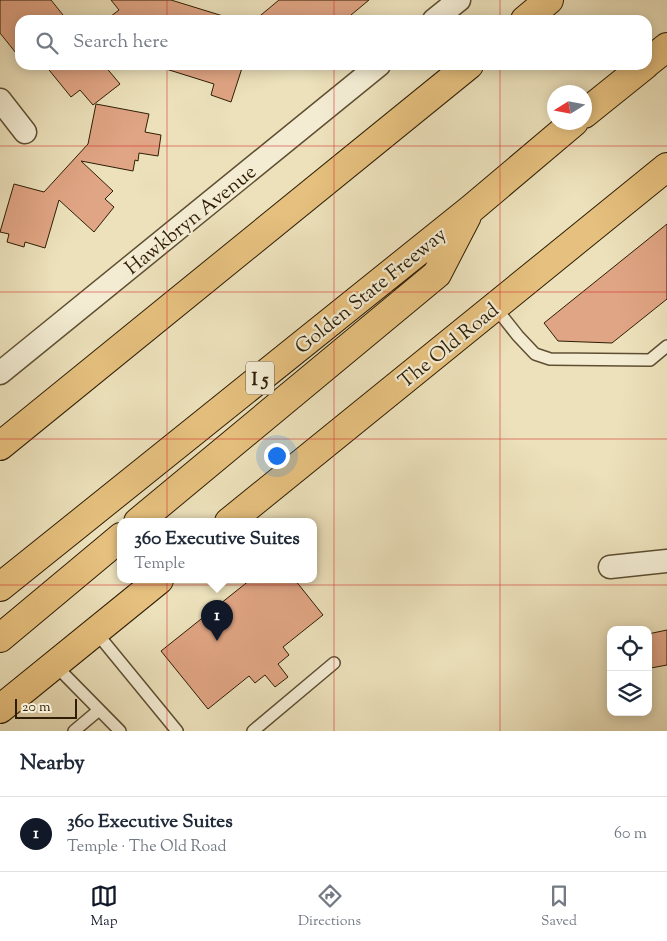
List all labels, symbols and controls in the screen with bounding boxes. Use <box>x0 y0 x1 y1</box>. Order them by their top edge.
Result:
search box <box>15 15 652 70</box>
icon: search <box>33 29 61 57</box>
text: Search here <box>73 29 168 56</box>
north arrow <box>547 85 592 130</box>
street label: Hawkbryn Avenue <box>120 159 264 283</box>
street label: Golden State Freeway <box>289 222 454 362</box>
street label: The Old Road <box>393 297 506 397</box>
road number: I 5 <box>246 362 274 394</box>
your location <box>264 443 290 469</box>
popup <box>117 518 317 583</box>
text: 360 Executive Suites <box>134 526 300 553</box>
text: Temple <box>134 553 185 576</box>
pin: 1 <box>201 600 233 641</box>
map controls <box>607 626 652 716</box>
button: locate <box>607 626 652 671</box>
button: layers <box>607 671 652 716</box>
scale bar <box>15 696 78 719</box>
text: 20 m <box>22 698 51 718</box>
text: Nearby <box>20 749 85 779</box>
text: 360 Executive Suites <box>67 809 233 836</box>
text: 1 <box>33 823 39 846</box>
text: 60 m <box>614 823 647 846</box>
text: Temple · The Old Road <box>67 836 227 859</box>
tab: Map <box>90 882 118 932</box>
tab: Directions <box>298 882 361 932</box>
tab: Saved <box>541 882 577 932</box>

